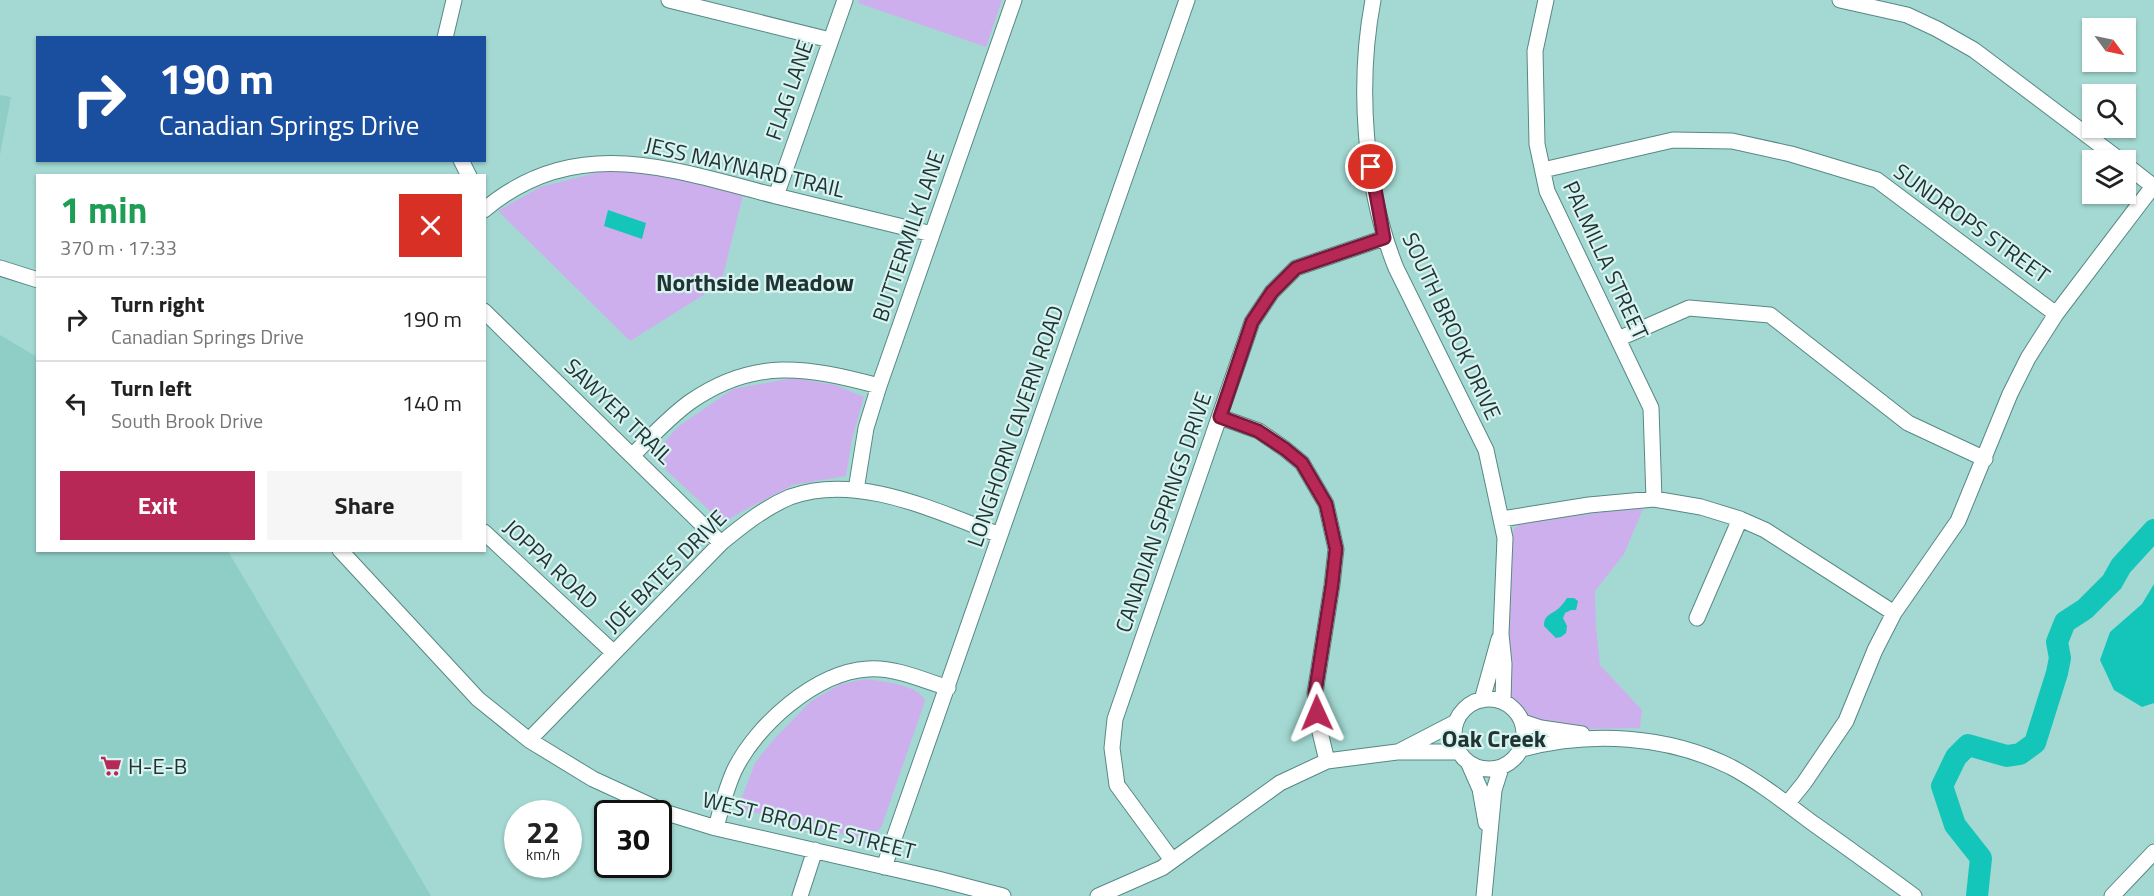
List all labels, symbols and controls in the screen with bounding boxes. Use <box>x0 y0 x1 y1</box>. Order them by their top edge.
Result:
north arrow <box>2082 18 2136 72</box>
map controls <box>2082 18 2136 204</box>
street label: FLAG LANE <box>756 35 822 145</box>
text: 190 m <box>159 46 274 110</box>
icon: right <box>60 60 138 138</box>
button: search <box>2082 84 2136 138</box>
text: Canadian Springs Drive <box>159 104 419 145</box>
street label: JESS MAYNARD TRAIL <box>642 127 849 207</box>
pin <box>1345 141 1396 192</box>
street label: BUTTERMILK LANE <box>863 146 953 326</box>
icon: arrive <box>1354 150 1387 183</box>
button: layers <box>2082 150 2136 204</box>
street label: SUNDROPS STREET <box>1887 155 2058 292</box>
street label: PALMILLA STREET <box>1554 175 1658 345</box>
text: 1 min <box>60 182 147 237</box>
button: close <box>399 194 462 257</box>
street label: SOUTH BROOK DRIVE <box>1394 227 1510 425</box>
text: 370 m · 17:33 <box>60 232 177 263</box>
district label: Northside Meadow <box>656 264 854 300</box>
text: Turn right <box>111 287 205 321</box>
street label: LONGHORN CAVERN ROAD <box>958 301 1072 551</box>
text: 190 m <box>402 302 462 336</box>
icon: right <box>60 303 93 336</box>
text: Canadian Springs Drive <box>111 321 304 352</box>
street label: SAWYER TRAIL <box>557 350 682 472</box>
text: Turn left <box>111 371 192 405</box>
text: 140 m <box>402 386 462 420</box>
icon: left <box>60 387 93 420</box>
street label: CANADIAN SPRINGS DRIVE <box>1106 387 1220 637</box>
text: South Brook Drive <box>111 405 263 436</box>
button: Exit <box>60 471 255 540</box>
button: Share <box>267 471 462 540</box>
street label: JOE BATES DRIVE <box>596 502 734 640</box>
street label: JOPPA ROAD <box>496 511 606 617</box>
position arrow <box>1285 681 1349 745</box>
district label: Oak Creek <box>1442 720 1547 756</box>
place label: H-E-B <box>128 749 187 783</box>
supermarket icon: H-E-B <box>99 754 123 778</box>
street label: WEST BROADE STREET <box>699 782 920 868</box>
speed limit sign: 30 <box>594 800 672 878</box>
text: 22 <box>526 809 560 855</box>
text: km/h <box>526 843 560 866</box>

